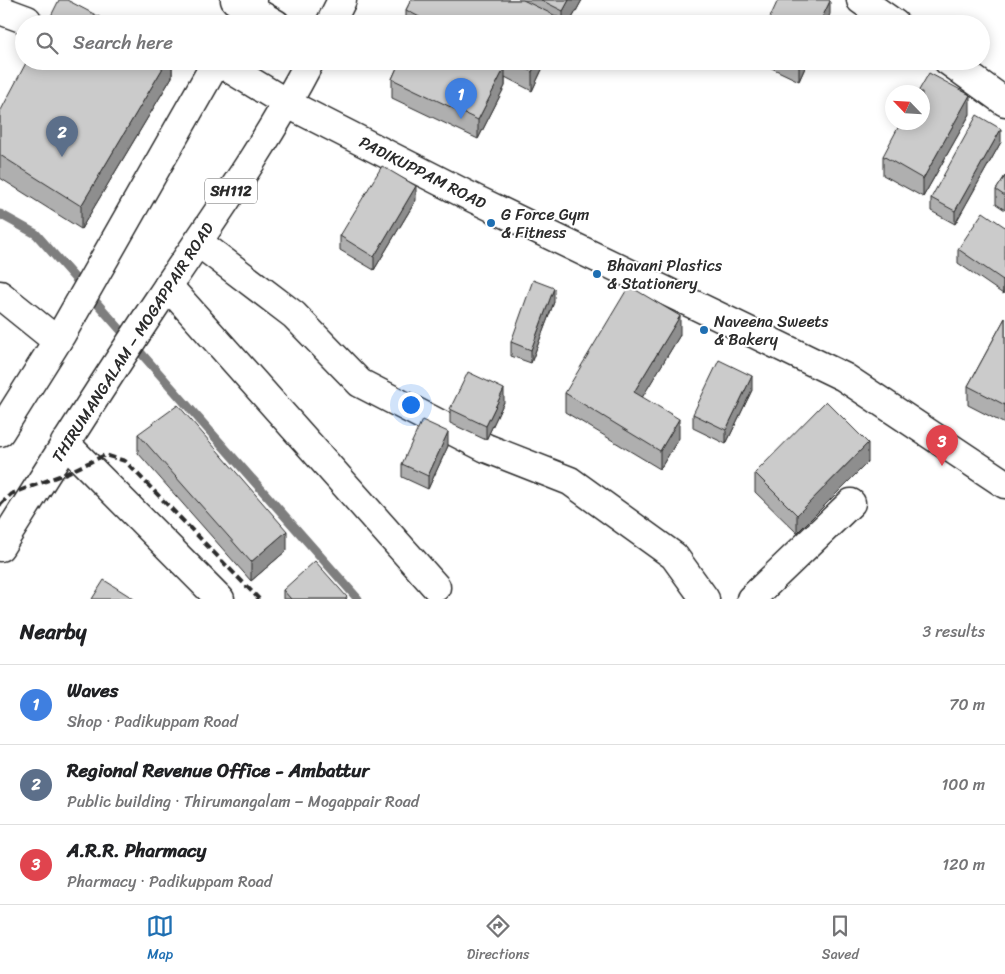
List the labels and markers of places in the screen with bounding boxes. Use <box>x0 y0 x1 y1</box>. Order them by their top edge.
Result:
pin: 1 <box>445 78 477 119</box>
pin: 2 <box>46 116 78 157</box>
place label: G Force Gym & Fitness <box>501 200 589 247</box>
marker: G Force Gym & Fitness <box>485 217 497 229</box>
place label: Bhavani Plastics & Stationery <box>607 251 723 298</box>
marker: Bhavani Plastics & Stationery <box>591 268 603 280</box>
place label: Naveena Sweets & Bakery <box>714 307 829 354</box>
marker: Naveena Sweets & Bakery <box>698 324 710 336</box>
pin: 3 <box>926 425 958 466</box>

